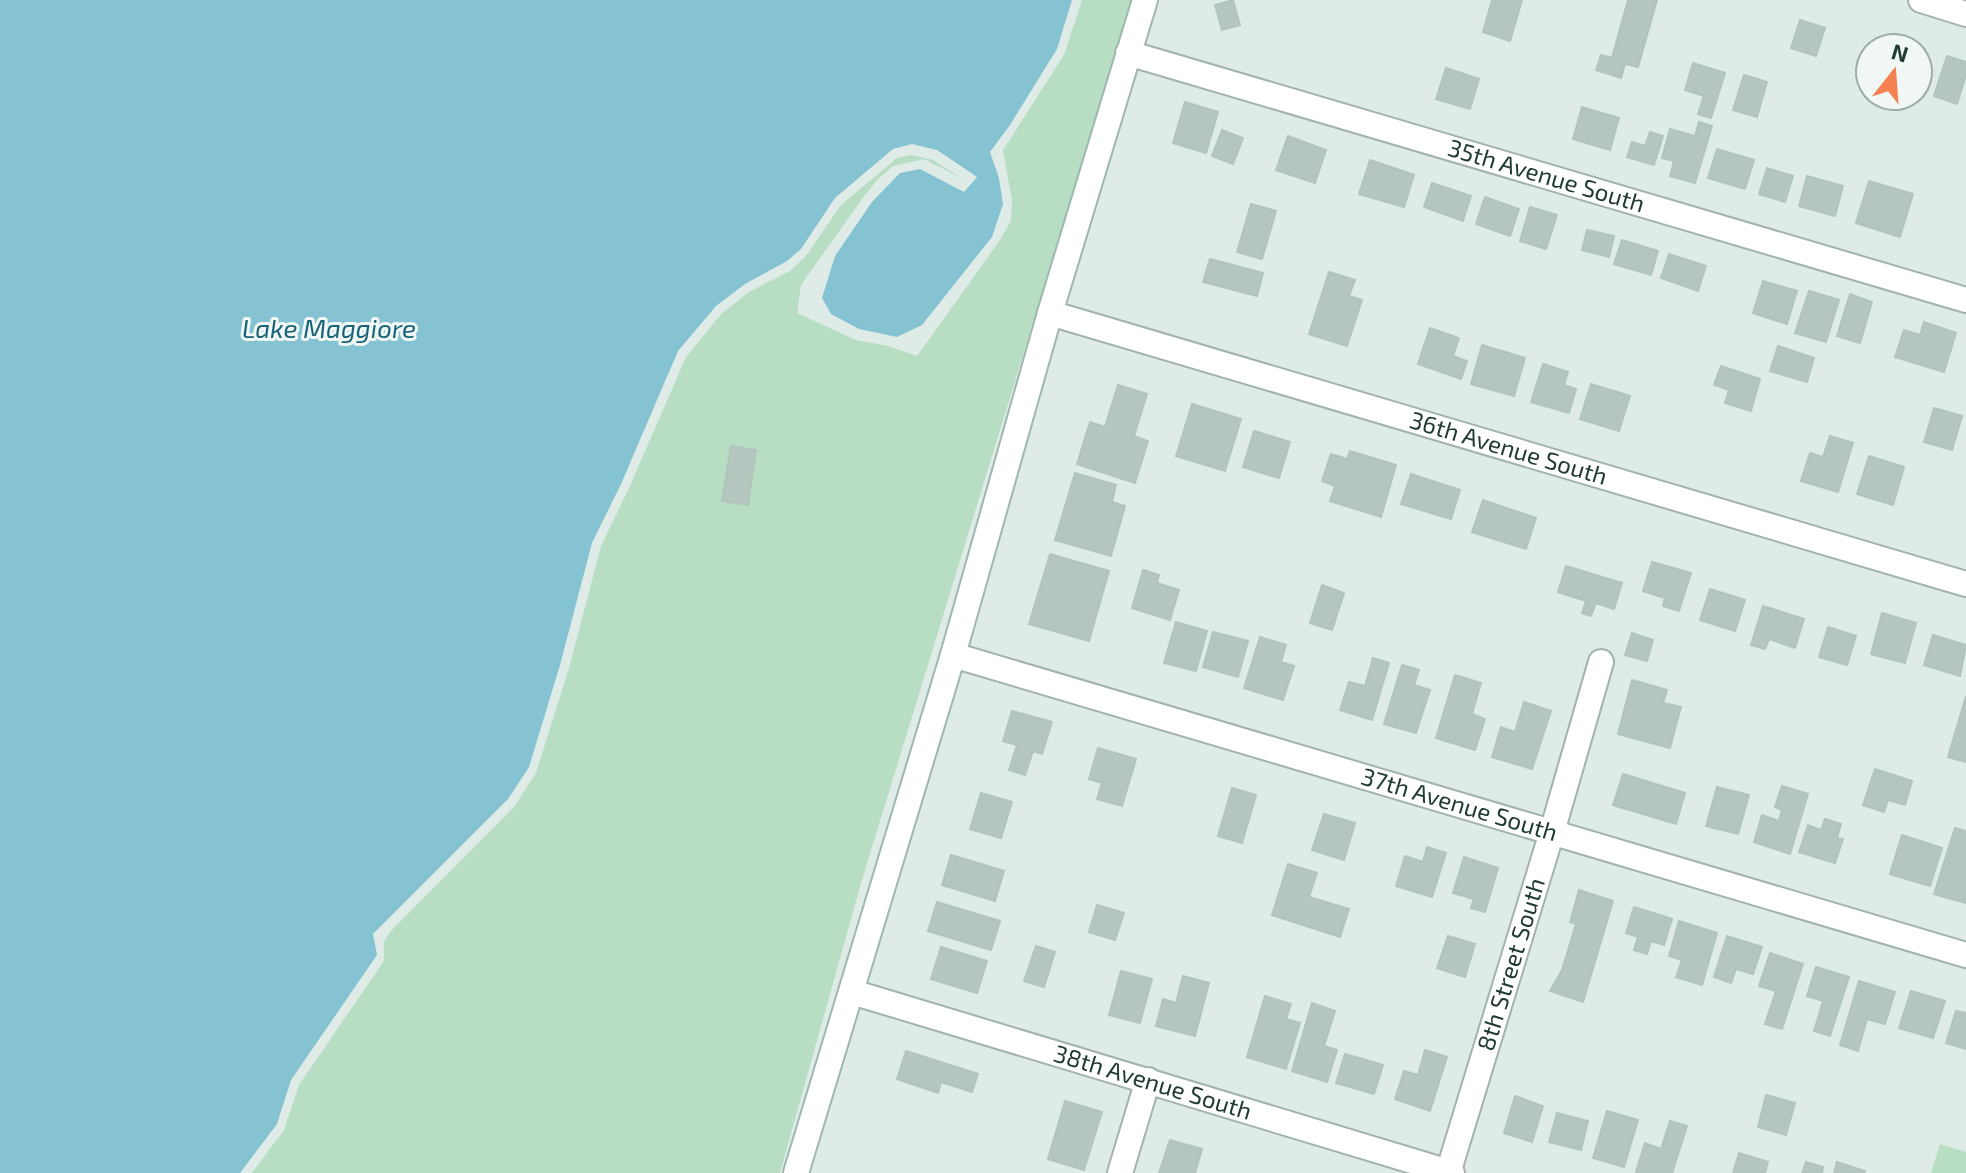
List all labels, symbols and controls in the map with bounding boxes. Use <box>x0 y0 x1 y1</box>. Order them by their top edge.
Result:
north arrow <box>1854 32 1934 112</box>
text: N <box>1889 37 1912 67</box>
street label: 35th Avenue South <box>1445 132 1648 218</box>
water label: Lake Maggiore <box>242 312 416 343</box>
street label: 36th Avenue South <box>1407 404 1611 490</box>
street label: 37th Avenue South <box>1358 761 1561 846</box>
street label: 8th Street South <box>1470 874 1550 1054</box>
street label: 38th Avenue South <box>1050 1038 1256 1125</box>

